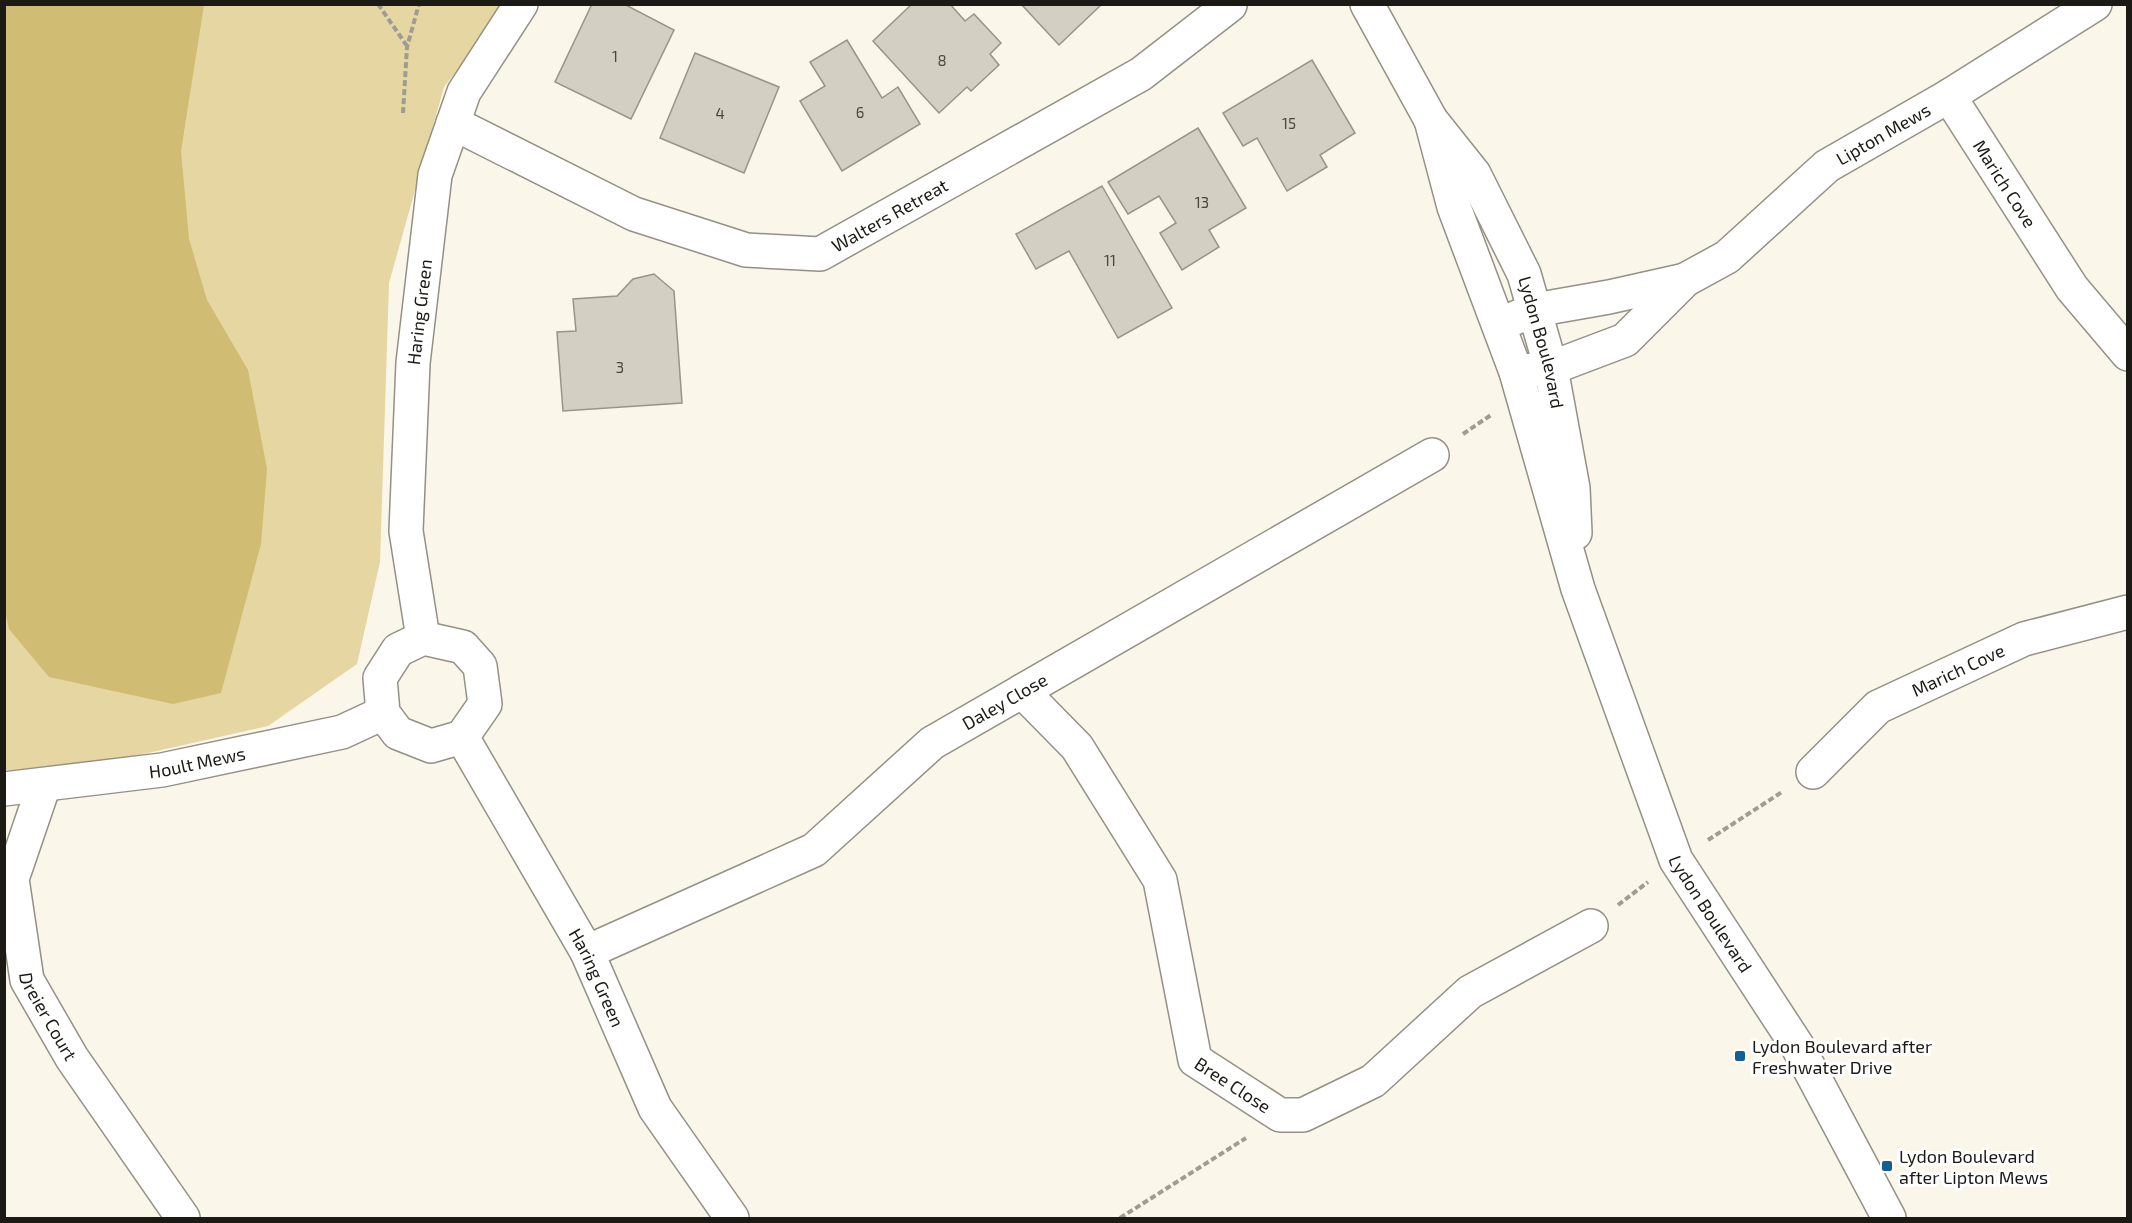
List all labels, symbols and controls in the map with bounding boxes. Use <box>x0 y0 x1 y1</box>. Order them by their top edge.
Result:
house number: 1 <box>612 47 618 65</box>
house number: 8 <box>937 51 947 69</box>
street label: Lipton Mews <box>1832 98 1934 170</box>
house number: 6 <box>856 103 864 121</box>
house number: 4 <box>715 104 725 122</box>
house number: 15 <box>1282 114 1296 132</box>
street label: Marich Cove <box>1969 135 2041 232</box>
street label: Walters Retreat <box>827 174 952 256</box>
house number: 13 <box>1195 193 1209 211</box>
house number: 11 <box>1104 251 1116 269</box>
street label: Haring Green <box>402 258 436 366</box>
street label: Lydon Boulevard <box>1514 274 1569 410</box>
house number: 3 <box>616 358 624 376</box>
street label: Marich Cove <box>1908 639 2008 701</box>
street label: Daley Close <box>958 668 1051 734</box>
street label: Hoult Mews <box>148 742 247 782</box>
street label: Lydon Boulevard <box>1664 852 1757 976</box>
street label: Haring Green <box>565 924 629 1030</box>
street label: Dreier Court <box>15 971 82 1064</box>
place label: Lydon Boulevard after Freshwater Drive <box>1752 1035 1932 1078</box>
marker: Lydon Boulevard after Freshwater Drive <box>1733 1049 1747 1063</box>
street label: Bree Close <box>1191 1052 1275 1117</box>
place label: Lydon Boulevard after Lipton Mews <box>1899 1145 2048 1188</box>
marker: Lydon Boulevard after Lipton Mews <box>1880 1159 1894 1173</box>

